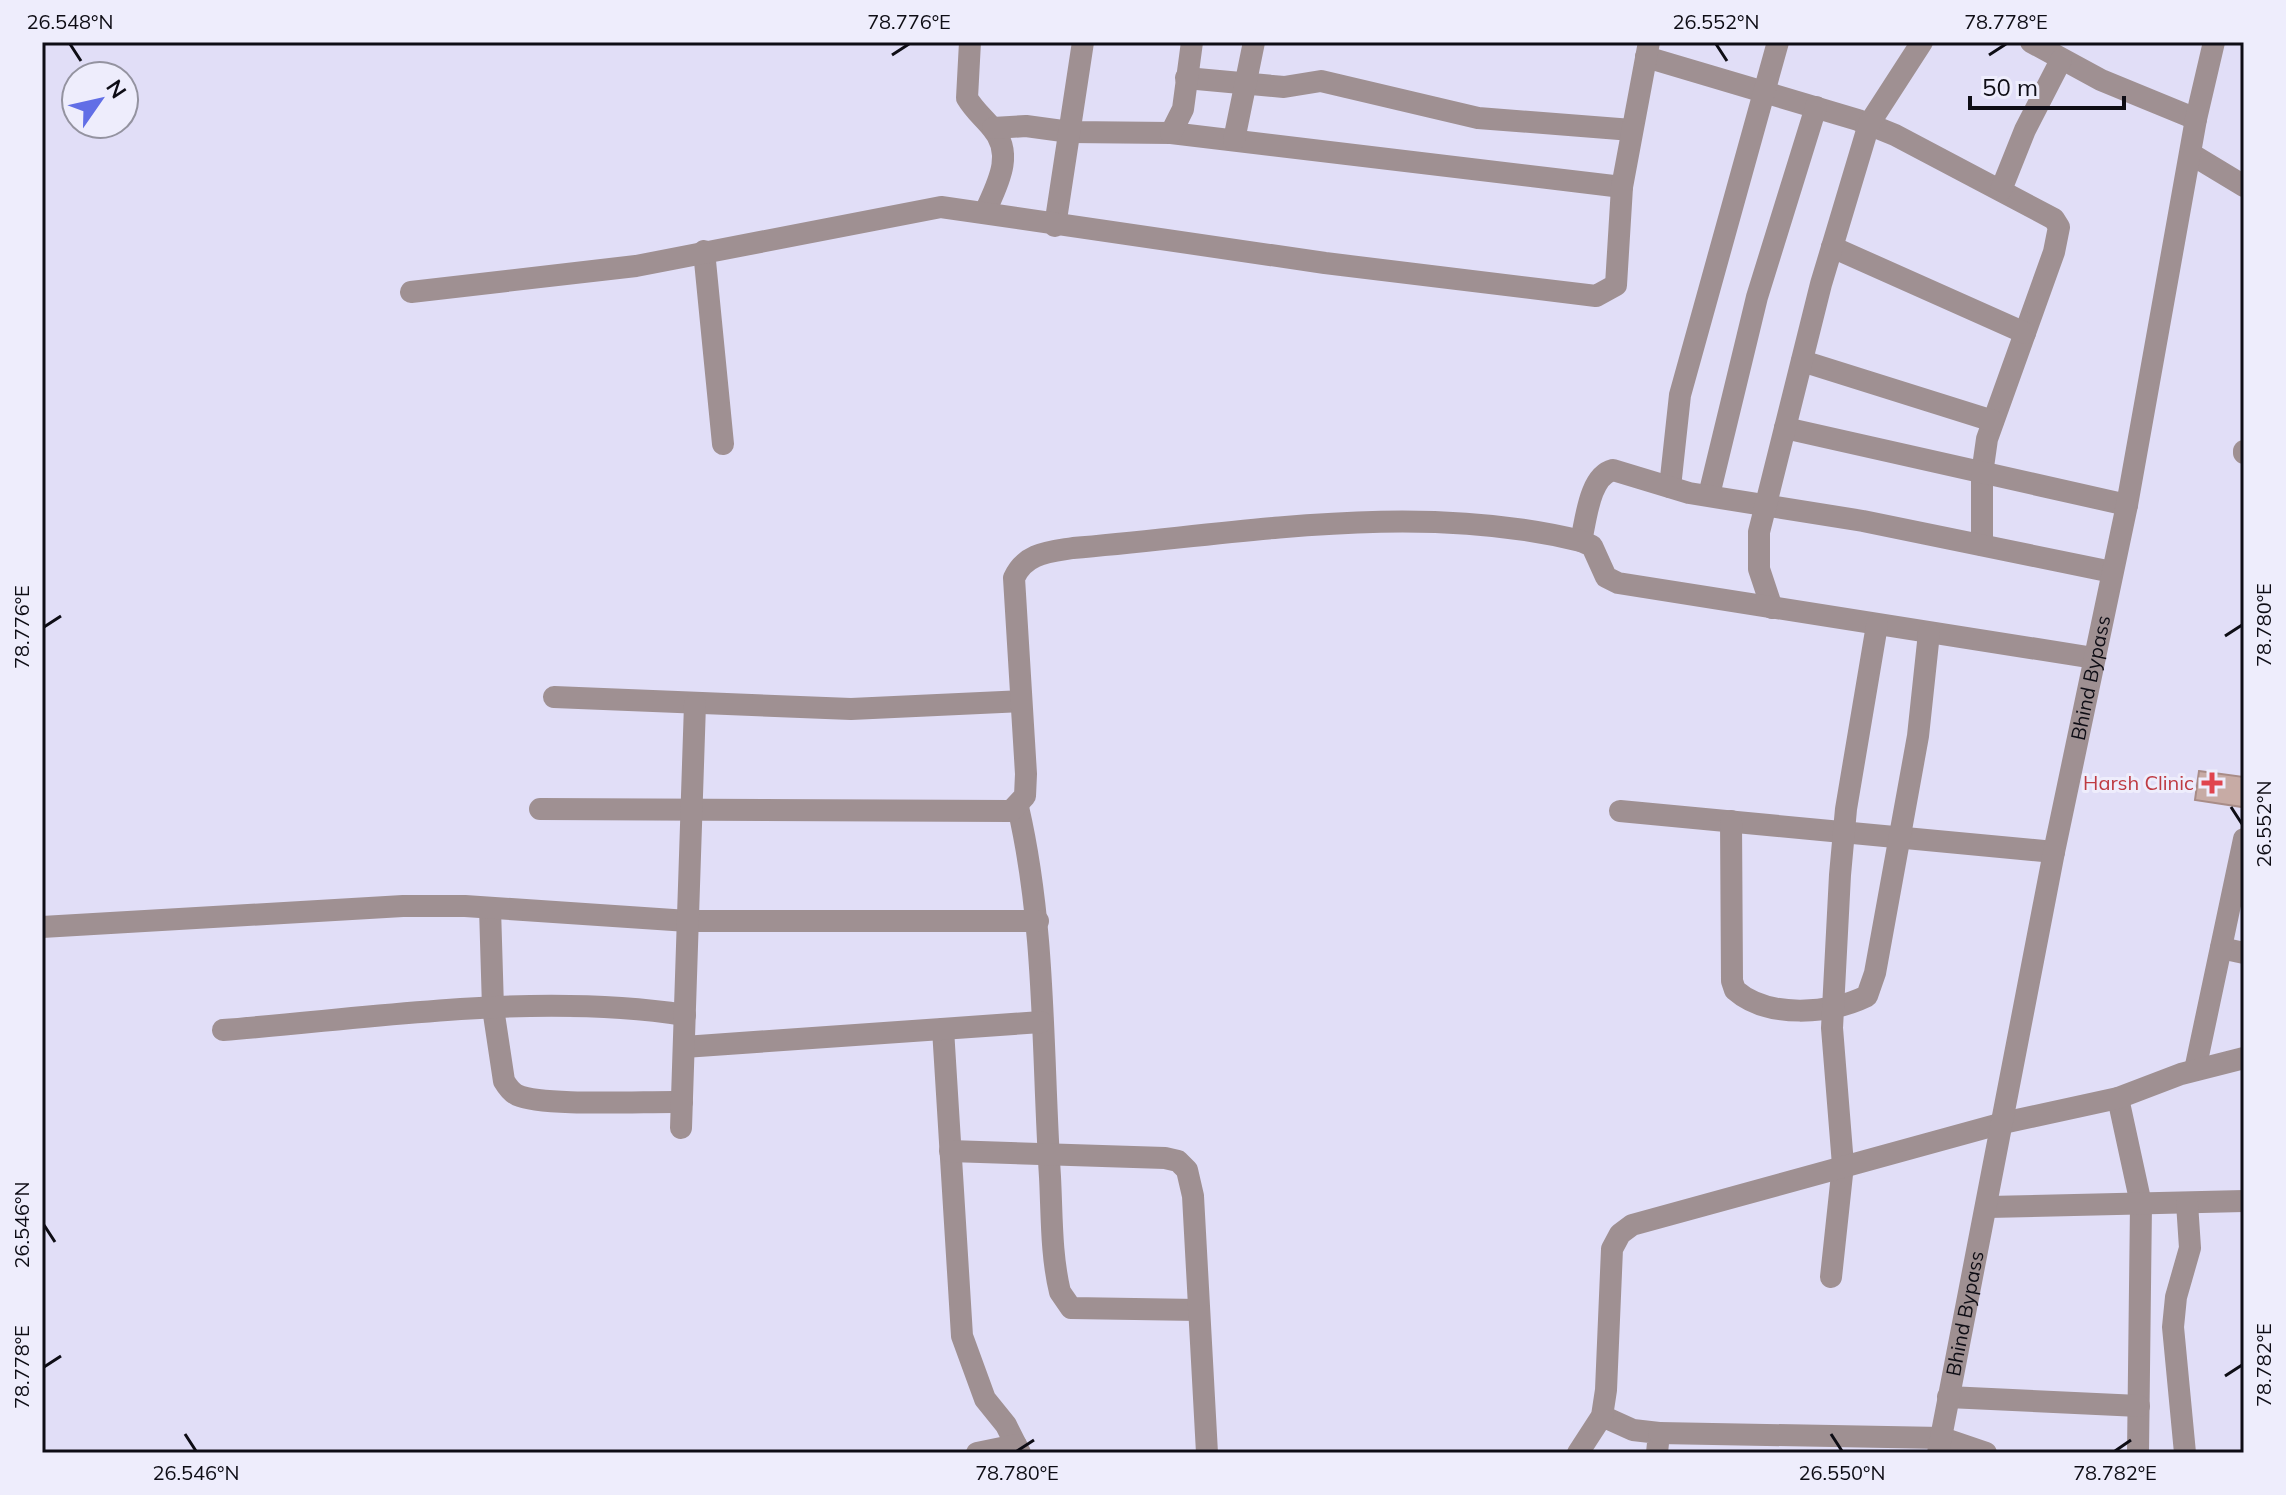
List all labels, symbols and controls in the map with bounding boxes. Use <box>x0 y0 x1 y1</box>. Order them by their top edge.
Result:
text: 26.548°N <box>27 9 113 34</box>
text: 78.776°E <box>867 9 951 34</box>
text: 26.552°N <box>1673 9 1759 34</box>
text: 78.778°E <box>1964 9 2048 34</box>
north arrow <box>60 60 140 140</box>
scale bar <box>1970 60 2124 110</box>
text: 50 m <box>1982 72 2038 102</box>
text: N <box>100 74 133 104</box>
text: 78.780°E <box>2251 583 2276 667</box>
text: 78.776°E <box>9 585 34 669</box>
street label: Bhind Bypass <box>2065 613 2115 743</box>
place label: Harsh Clinic <box>2083 770 2194 795</box>
marker: Harsh Clinic <box>2201 772 2223 794</box>
text: 26.552°N <box>2251 781 2276 867</box>
text: 26.546°N <box>9 1182 34 1268</box>
street label: Bhind Bypass <box>1940 1249 1989 1378</box>
text: 78.782°E <box>2251 1323 2276 1407</box>
text: 78.778°E <box>9 1325 34 1409</box>
text: 26.546°N <box>153 1460 239 1485</box>
text: 78.780°E <box>975 1460 1059 1485</box>
text: 26.550°N <box>1799 1460 1885 1485</box>
text: 78.782°E <box>2073 1460 2157 1485</box>

